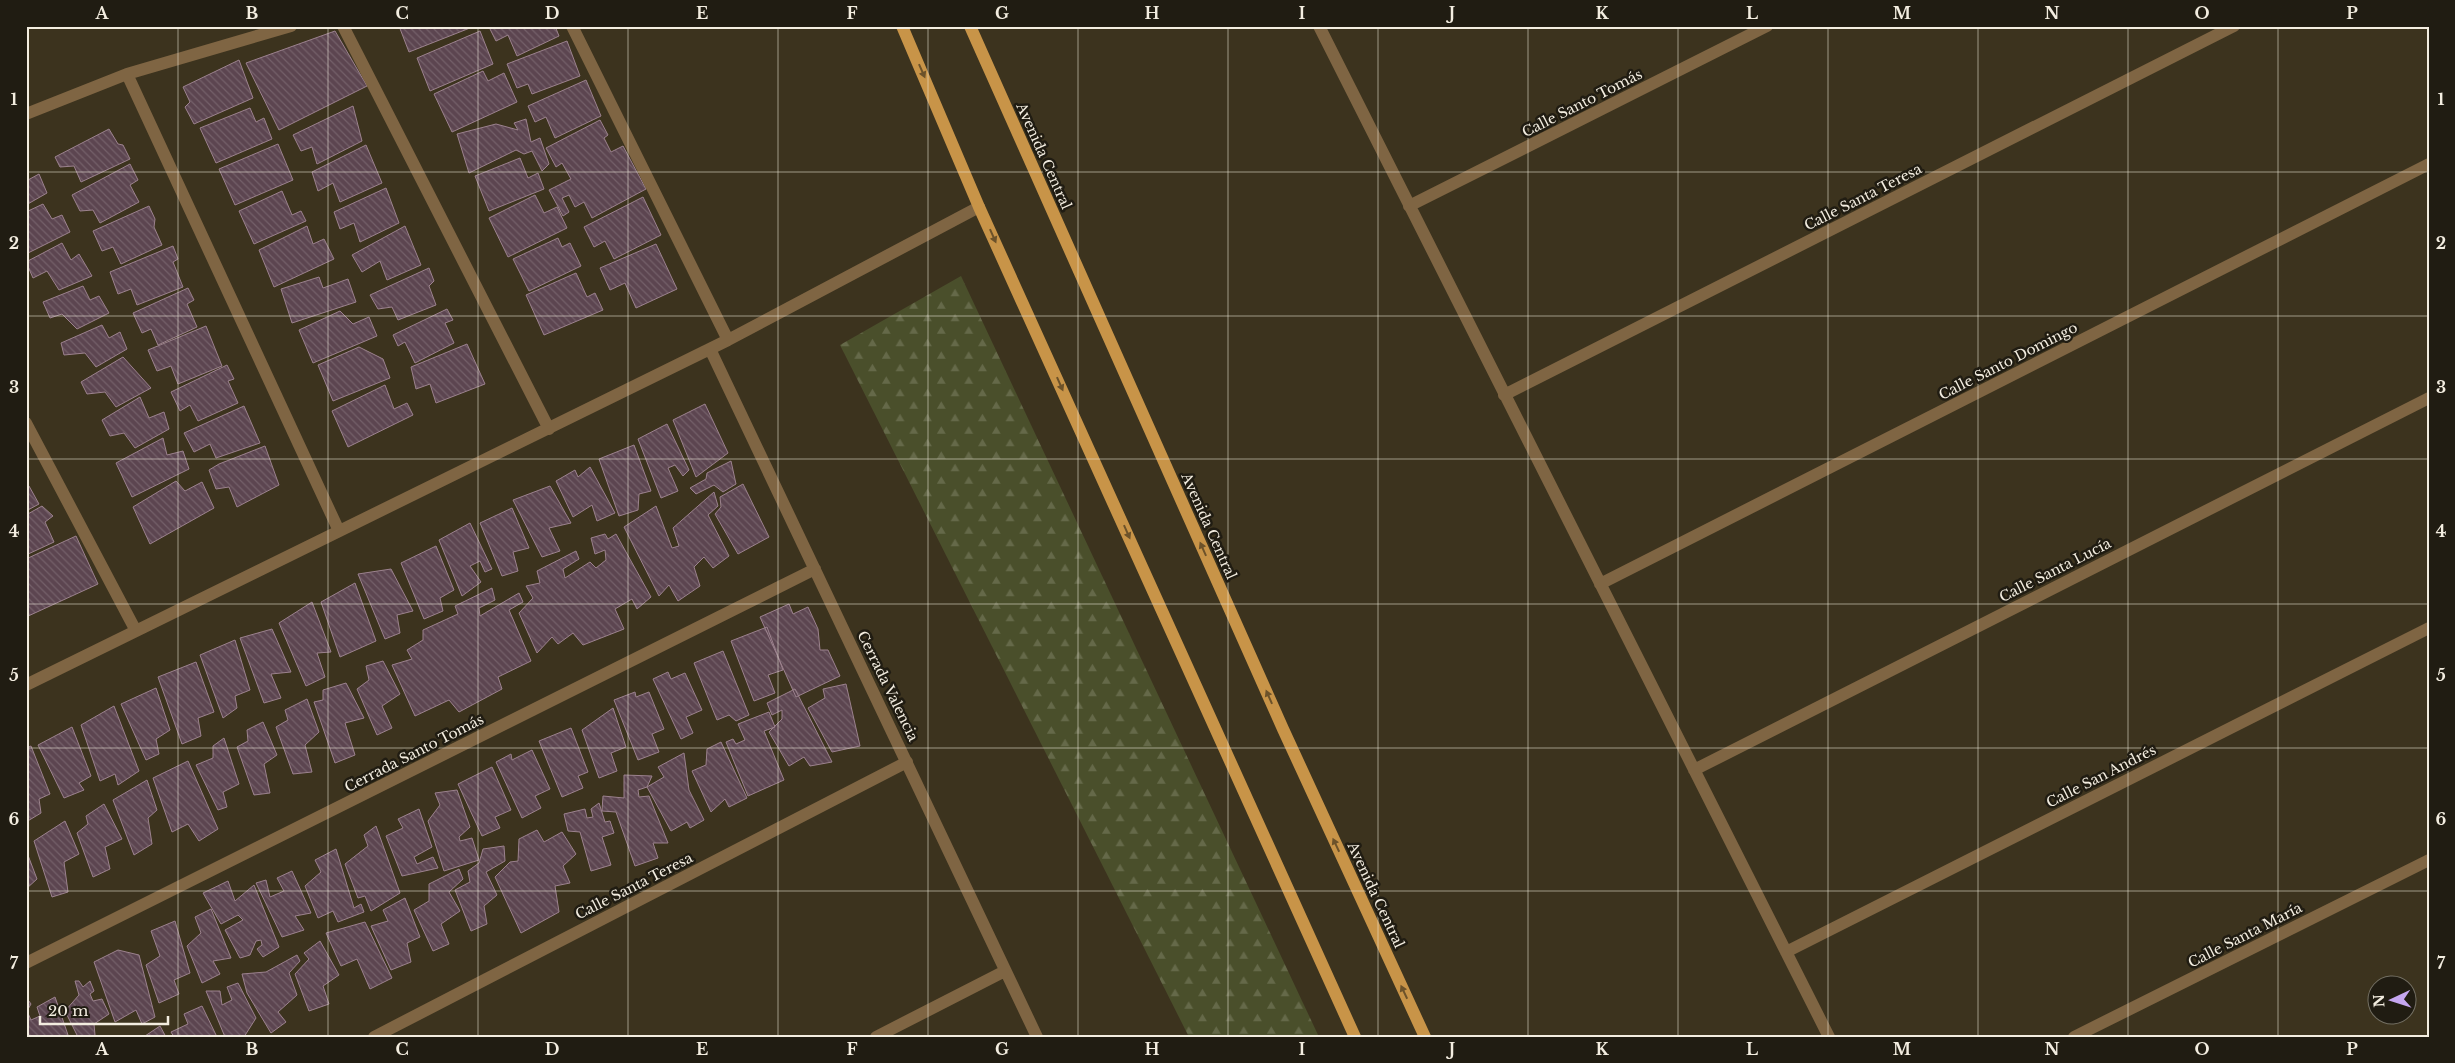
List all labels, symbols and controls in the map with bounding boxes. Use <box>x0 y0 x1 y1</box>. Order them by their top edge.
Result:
text: A <box>95 3 110 23</box>
text: B <box>246 3 259 23</box>
text: C <box>395 3 409 23</box>
text: D <box>545 3 559 23</box>
text: E <box>696 3 708 23</box>
text: F <box>846 3 858 23</box>
text: G <box>995 3 1009 23</box>
text: H <box>1144 3 1160 23</box>
text: I <box>1299 3 1306 23</box>
text: J <box>1446 3 1455 23</box>
text: K <box>1595 3 1609 23</box>
text: L <box>1746 3 1758 23</box>
text: M <box>1893 3 1911 23</box>
text: N <box>2044 3 2060 23</box>
text: O <box>2194 3 2210 23</box>
text: P <box>2346 3 2358 23</box>
one-way arrow <box>918 64 926 78</box>
street label: Calle Santo Tomás <box>1519 65 1645 141</box>
text: 1 <box>11 89 18 109</box>
text: 1 <box>2438 89 2445 109</box>
street label: Avenida Central <box>1012 99 1076 213</box>
street label: Calle Santa Teresa <box>1801 159 1925 234</box>
one-way arrow <box>989 229 997 243</box>
text: 2 <box>9 233 19 253</box>
text: 2 <box>2436 233 2446 253</box>
street label: Calle Santo Domingo <box>1936 318 2080 404</box>
text: 3 <box>9 377 19 397</box>
one-way arrow <box>1056 377 1064 391</box>
text: 3 <box>2436 377 2446 397</box>
street label: Avenida Central <box>1177 469 1241 583</box>
text: 4 <box>9 521 19 541</box>
text: 4 <box>2436 521 2446 541</box>
one-way arrow <box>1123 525 1131 539</box>
street label: Calle Santa Lucía <box>1996 534 2114 606</box>
one-way arrow <box>1198 542 1206 556</box>
street label: Cerrada Valencia <box>853 628 923 744</box>
text: 5 <box>9 665 19 685</box>
text: 5 <box>2436 665 2446 685</box>
one-way arrow <box>1264 690 1272 704</box>
street label: Cerrada Santo Tomás <box>341 710 487 796</box>
street label: Calle San Andrés <box>2043 741 2159 811</box>
text: 6 <box>9 809 20 829</box>
text: 6 <box>2436 809 2447 829</box>
one-way arrow <box>1332 838 1340 852</box>
street label: Avenida Central <box>1343 838 1409 951</box>
street label: Calle Santa Teresa <box>572 848 696 923</box>
street label: Calle Santa María <box>2185 898 2305 972</box>
text: 7 <box>10 953 19 973</box>
text: 7 <box>2437 953 2446 973</box>
north arrow <box>2368 976 2418 1026</box>
one-way arrow <box>1400 985 1409 1000</box>
scale bar <box>40 993 168 1025</box>
text: N <box>2370 994 2388 1008</box>
text: 20 m <box>48 1001 88 1020</box>
text: A <box>95 1039 110 1059</box>
text: B <box>246 1039 259 1059</box>
text: C <box>395 1039 409 1059</box>
text: D <box>545 1039 559 1059</box>
text: E <box>696 1039 708 1059</box>
text: F <box>846 1039 858 1059</box>
text: G <box>995 1039 1009 1059</box>
text: H <box>1144 1039 1160 1059</box>
text: I <box>1299 1039 1306 1059</box>
text: J <box>1446 1039 1455 1059</box>
text: K <box>1595 1039 1609 1059</box>
text: L <box>1746 1039 1758 1059</box>
text: M <box>1893 1039 1911 1059</box>
text: N <box>2044 1039 2060 1059</box>
text: O <box>2194 1039 2210 1059</box>
text: P <box>2346 1039 2358 1059</box>

